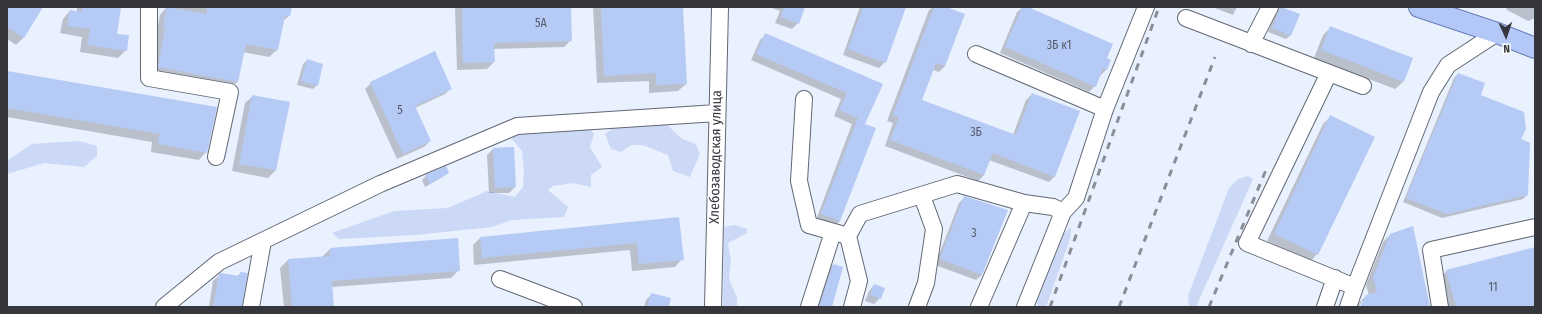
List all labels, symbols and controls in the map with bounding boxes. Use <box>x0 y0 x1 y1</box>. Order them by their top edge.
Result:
north arrow <box>1486 16 1526 56</box>
house number: 5А <box>535 17 547 31</box>
house number: 3Б к1 <box>1047 39 1071 53</box>
text: N <box>1503 42 1510 55</box>
street label: Хлебозаводская улица <box>706 90 726 224</box>
house number: 5 <box>397 104 403 118</box>
house number: 3Б <box>970 126 982 140</box>
house number: 3 <box>971 227 977 241</box>
house number: 11 <box>1488 281 1498 295</box>

